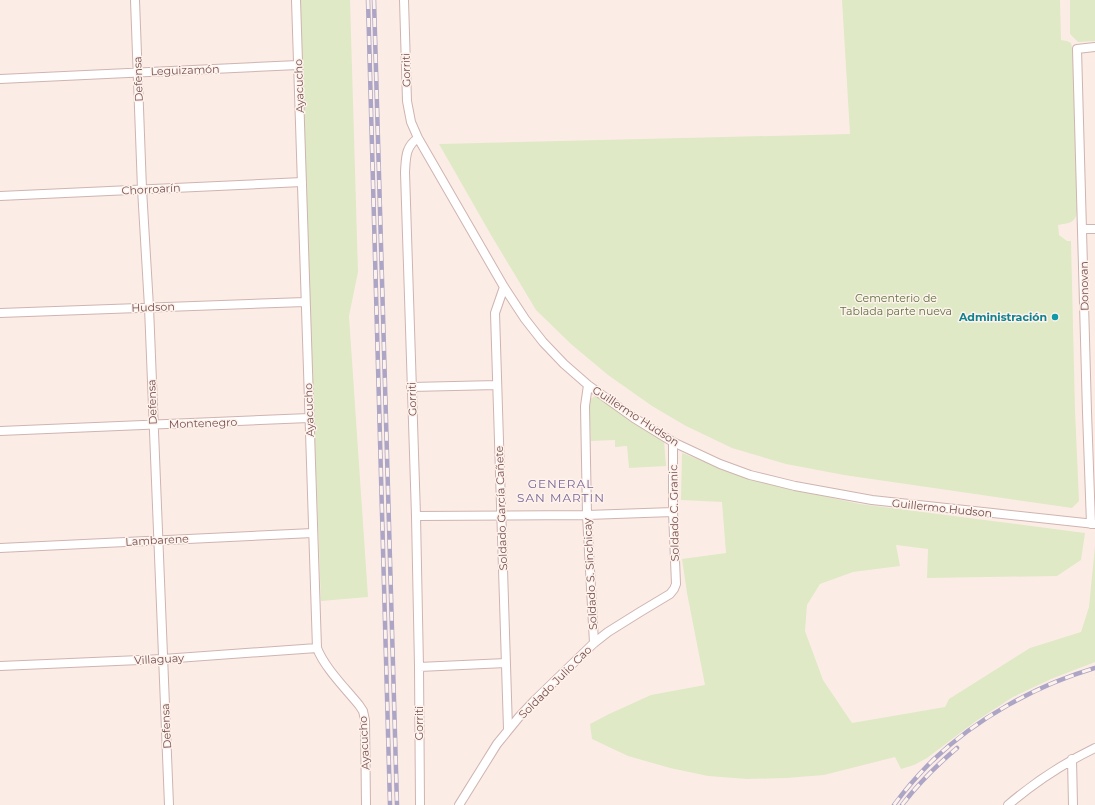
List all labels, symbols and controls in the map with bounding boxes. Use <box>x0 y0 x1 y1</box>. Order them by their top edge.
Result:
street label: Gorriti <box>398 53 414 87</box>
street label: Defensa <box>130 56 146 102</box>
street label: Ayacucho <box>291 59 307 113</box>
street label: Leguizamón <box>150 62 220 78</box>
street label: Chorroarín <box>121 180 181 198</box>
street label: Donovan <box>1077 261 1091 311</box>
park label: Cementerio de Tablada parte nueva <box>840 291 952 318</box>
street label: Hudson <box>131 299 175 315</box>
place label: Administración <box>958 310 1047 324</box>
marker: Administración <box>1050 312 1060 322</box>
street label: Defensa <box>144 379 160 425</box>
street label: Gorriti <box>404 382 420 416</box>
street label: Ayacucho <box>301 383 317 437</box>
street label: Guillermo Hudson <box>590 383 682 449</box>
street label: Montenegro <box>169 415 238 431</box>
street label: Soldado García Cañete <box>492 445 510 571</box>
street label: Soldado C. Granic <box>666 465 682 561</box>
district label: GENERAL SAN MARTIN <box>517 476 605 505</box>
street label: Guillermo Hudson <box>891 496 993 520</box>
street label: Soldado S. Sinchicay <box>580 518 600 630</box>
street label: Lambarene <box>125 531 189 549</box>
street label: Soldado Julio Cao <box>516 643 594 721</box>
street label: Villaguay <box>134 651 184 667</box>
street label: Defensa <box>158 703 174 749</box>
street label: Gorriti <box>412 706 426 740</box>
street label: Ayacucho <box>356 716 372 770</box>

